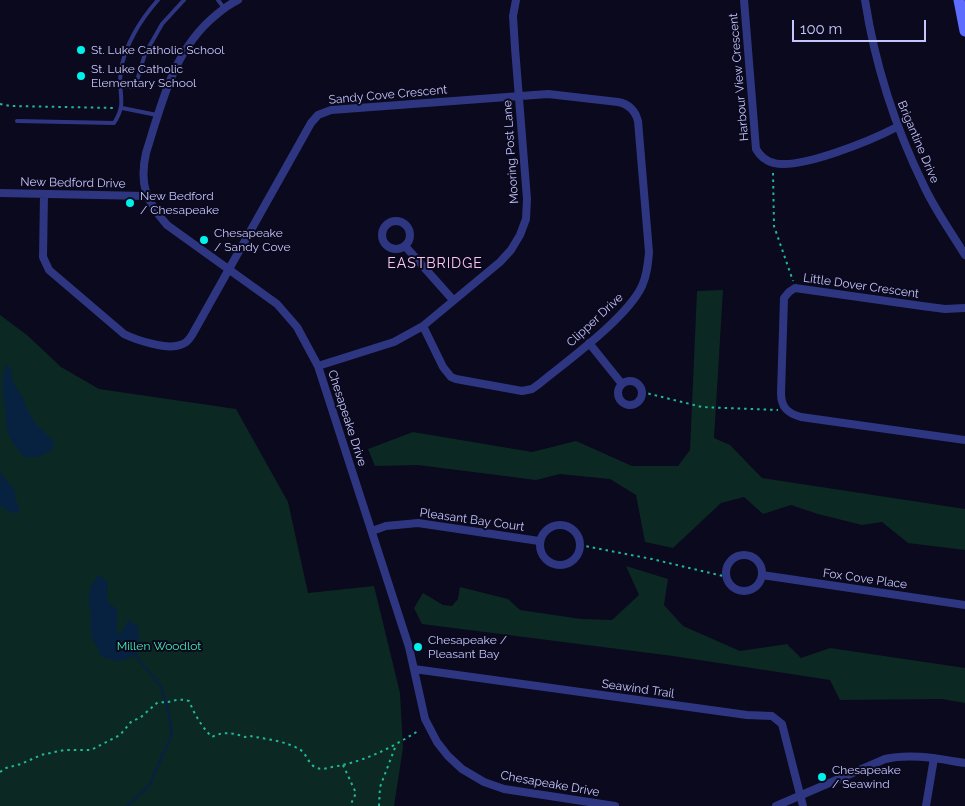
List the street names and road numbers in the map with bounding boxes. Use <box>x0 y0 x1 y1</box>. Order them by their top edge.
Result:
street label: Harbour View Crescent <box>726 12 752 142</box>
street label: Sandy Cove Crescent <box>328 83 448 107</box>
street label: Brigantine Drive <box>894 99 942 185</box>
street label: Mooring Post Lane <box>500 100 522 204</box>
street label: New Bedford Drive <box>20 175 126 191</box>
street label: Little Dover Crescent <box>802 271 920 301</box>
street label: Clipper Drive <box>564 290 626 350</box>
street label: Chesapeake Drive <box>325 368 369 468</box>
street label: Pleasant Bay Court <box>419 506 525 534</box>
street label: Fox Cove Place <box>822 566 908 592</box>
street label: Seawind Trail <box>601 677 675 701</box>
street label: Chesapeake Drive <box>499 768 601 800</box>

